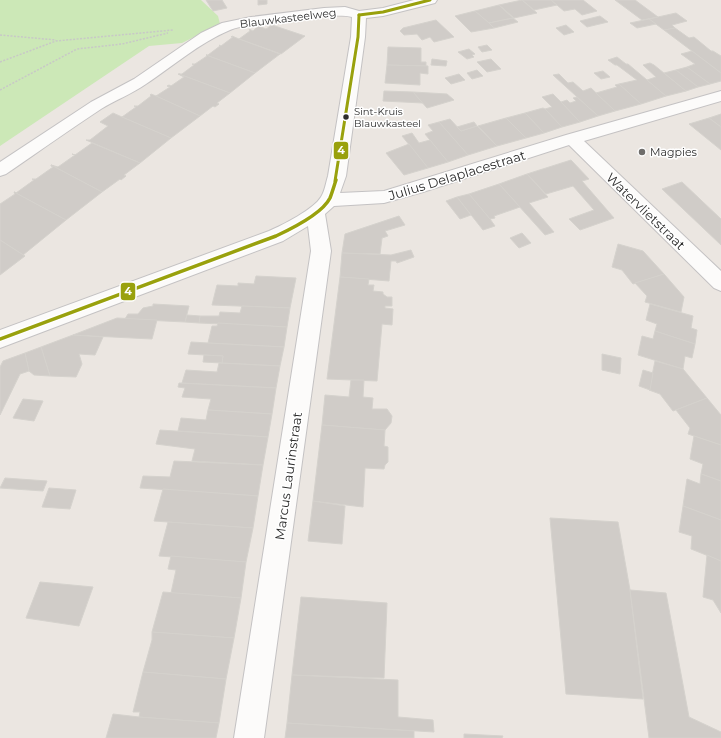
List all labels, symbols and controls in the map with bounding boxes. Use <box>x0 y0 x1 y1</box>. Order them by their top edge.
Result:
street label: Blauwkasteelweg <box>239 5 337 31</box>
place label: Sint-Kruis Blauwkasteel <box>354 105 421 130</box>
marker: Sint-Kruis Blauwkasteel <box>341 112 351 122</box>
line badge: 4 <box>333 141 349 160</box>
text: 4 <box>337 143 345 157</box>
place label: Magpies <box>650 145 698 159</box>
street label: Julius Delaplacestraat <box>386 147 527 204</box>
marker: Magpies <box>637 147 647 157</box>
street label: Watervlietstraat <box>603 169 689 253</box>
line badge: 4 <box>120 282 136 301</box>
text: 4 <box>124 284 132 298</box>
street label: Marcus Laurinstraat <box>271 411 305 541</box>

